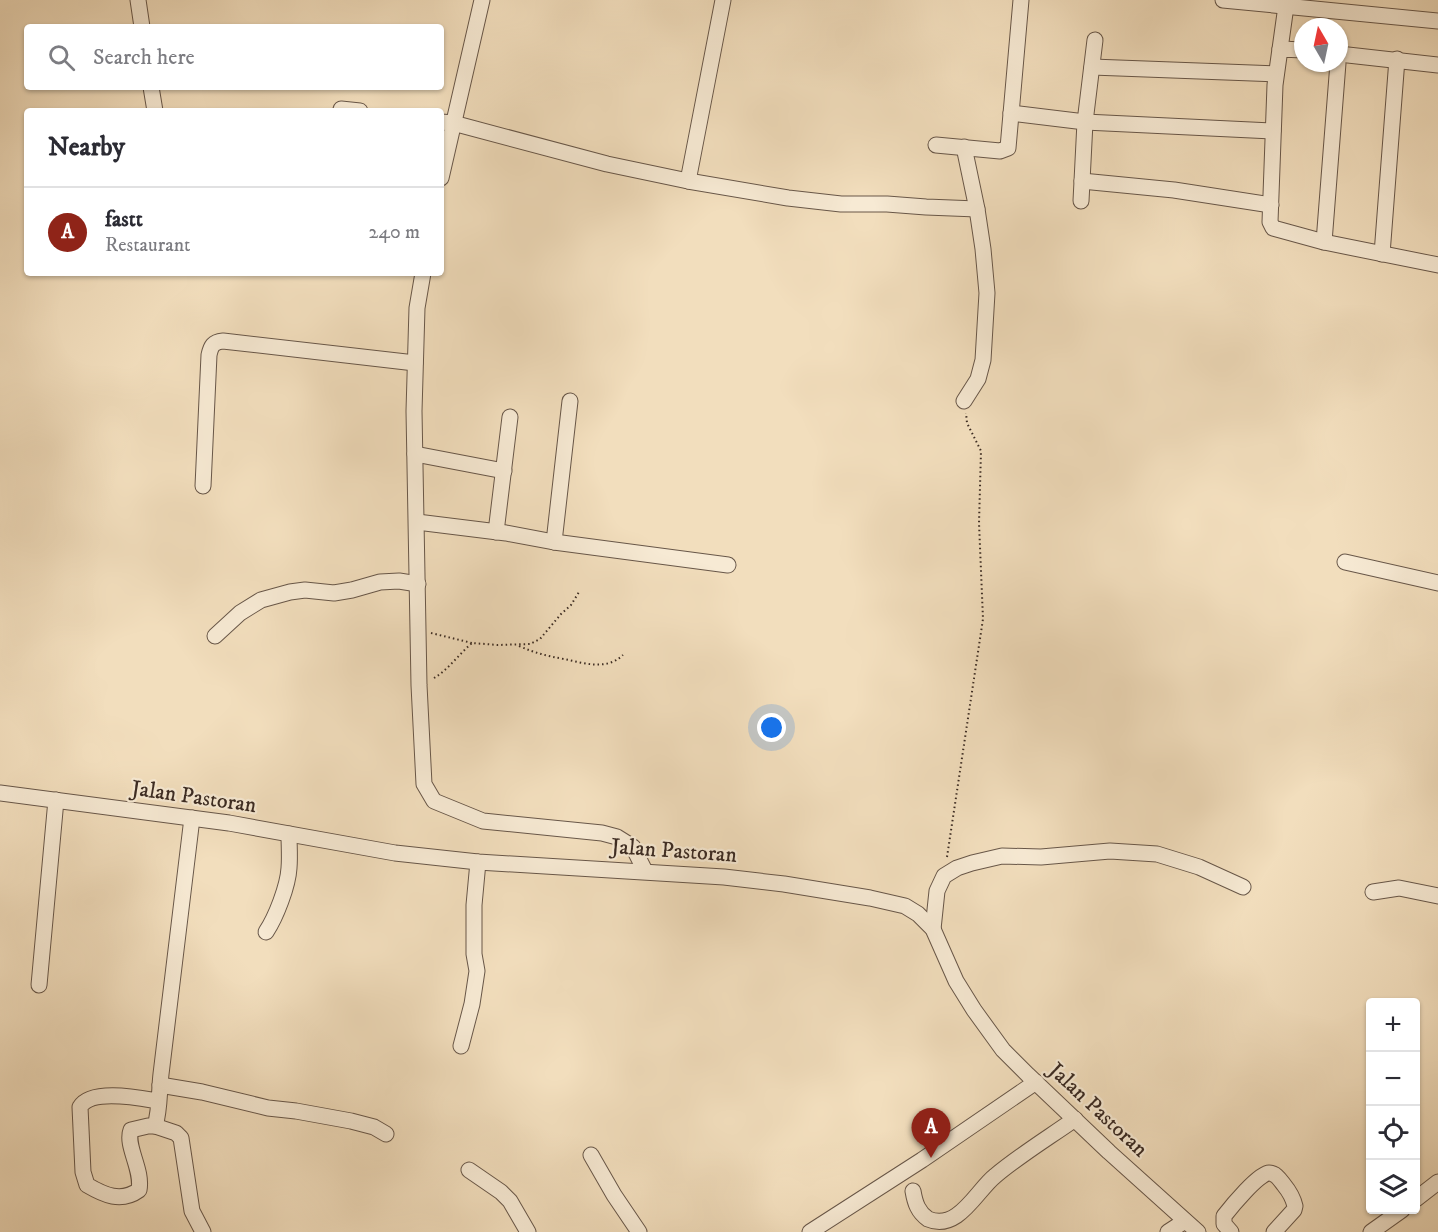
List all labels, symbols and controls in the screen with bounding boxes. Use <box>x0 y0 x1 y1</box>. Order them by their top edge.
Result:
north arrow <box>1294 18 1348 72</box>
search box <box>24 24 444 90</box>
icon: search <box>45 41 78 74</box>
text: Search here <box>93 44 195 71</box>
text: Nearby <box>48 131 125 164</box>
text: fastt <box>105 206 143 233</box>
text: A <box>61 220 74 245</box>
text: 240 m <box>369 220 420 245</box>
text: Restaurant <box>105 233 190 258</box>
your location <box>757 713 786 742</box>
street label: Jalan Pastoran <box>128 775 259 819</box>
street label: Jalan Pastoran <box>608 833 738 869</box>
map controls <box>1366 998 1420 1214</box>
button: + <box>1366 998 1420 1052</box>
button: − <box>1366 1052 1420 1106</box>
street label: Jalan Pastoran <box>1041 1056 1154 1163</box>
button: locate <box>1366 1106 1420 1160</box>
pin: A <box>912 1108 950 1158</box>
button: layers <box>1366 1160 1420 1214</box>

